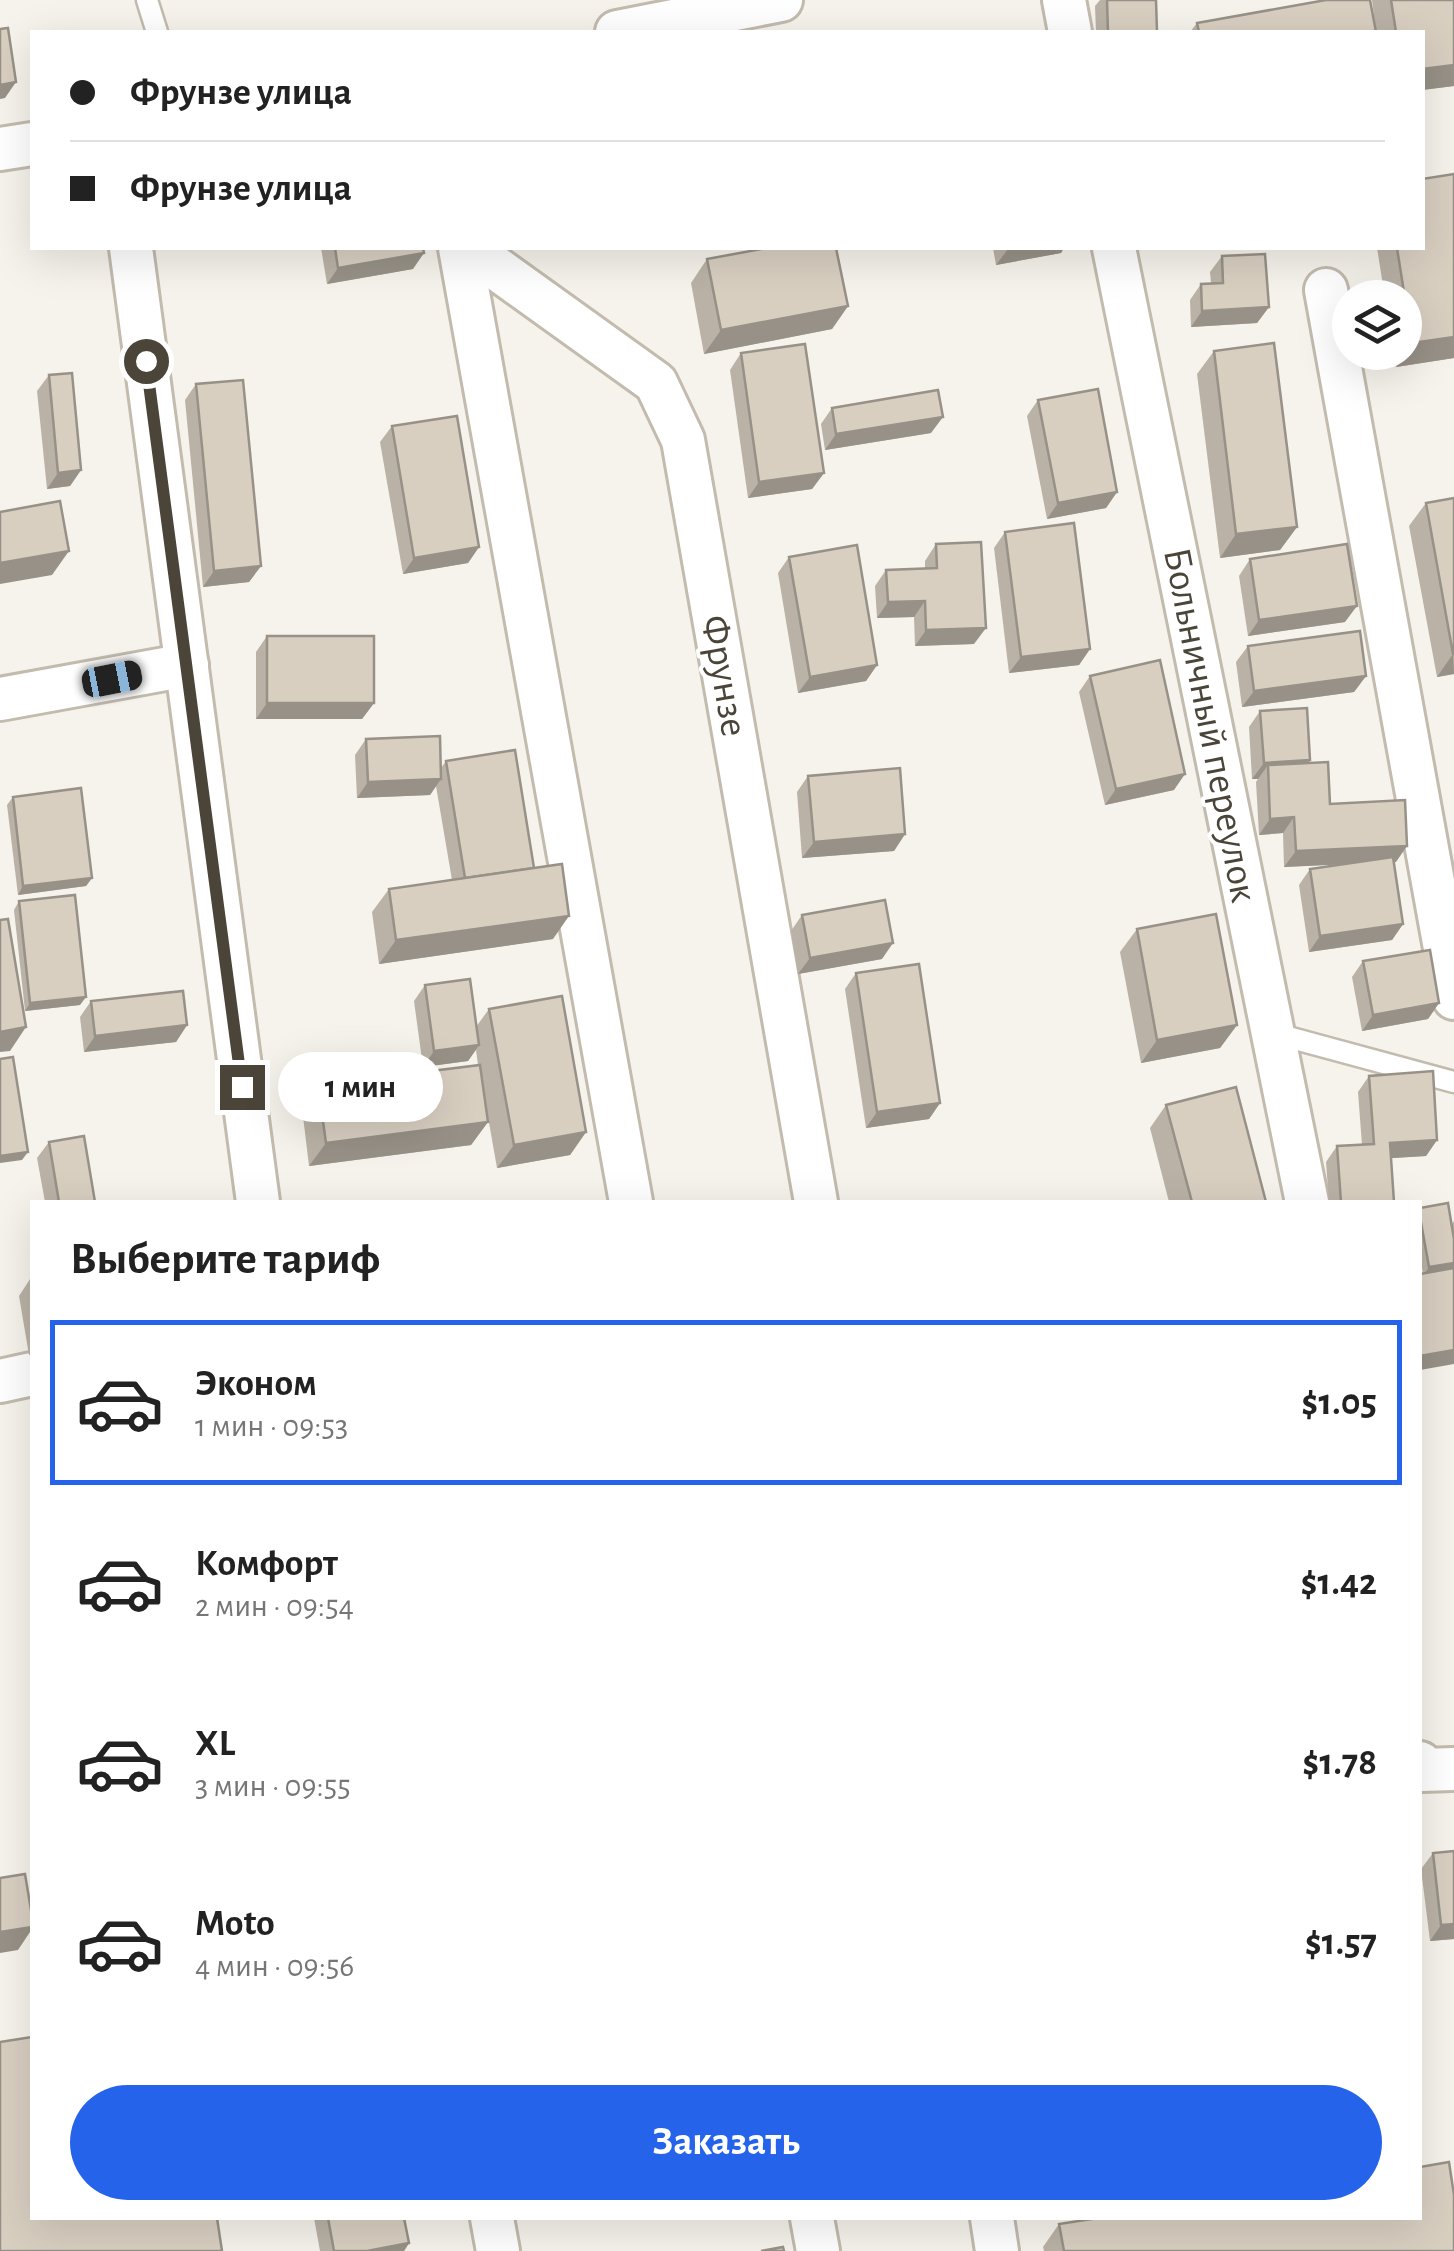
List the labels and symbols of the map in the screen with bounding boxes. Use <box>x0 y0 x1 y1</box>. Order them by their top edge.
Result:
route start <box>124 339 169 384</box>
street label: Больничный переулок <box>1156 544 1264 906</box>
street label: Фрунзе <box>694 612 754 740</box>
car <box>80 659 144 699</box>
callout: 1 мин <box>277 1052 442 1122</box>
route end <box>220 1065 265 1110</box>

